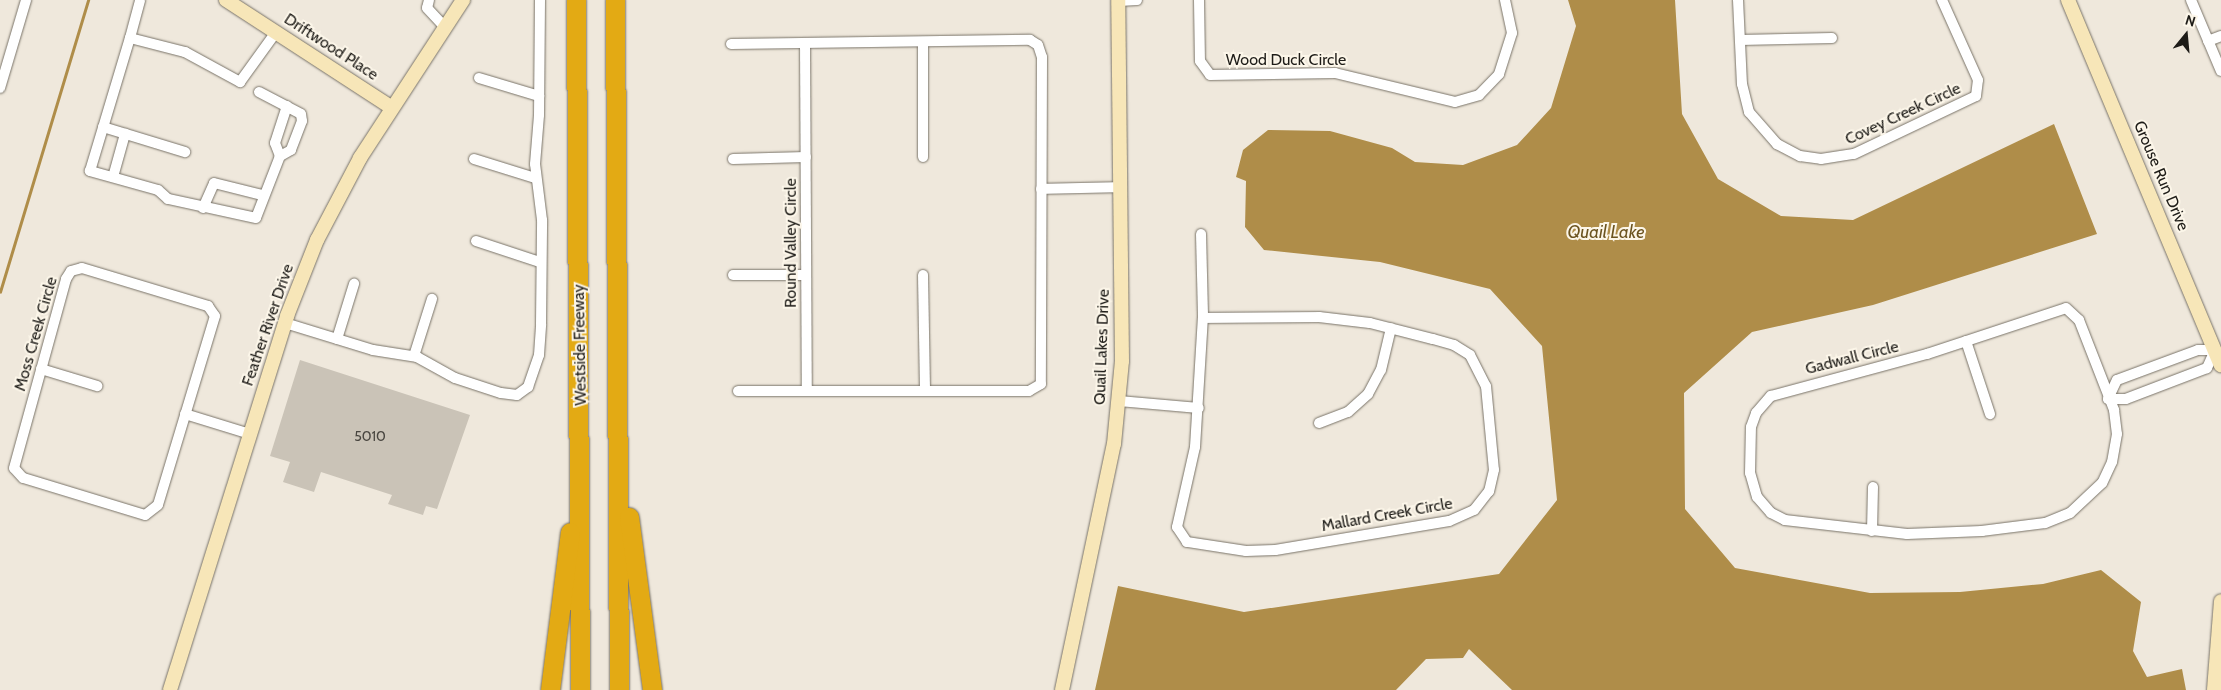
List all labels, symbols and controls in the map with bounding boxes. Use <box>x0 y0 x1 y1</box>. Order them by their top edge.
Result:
street label: Driftwood Place <box>280 10 382 84</box>
north arrow <box>2161 10 2211 60</box>
text: N <box>2183 11 2198 31</box>
street label: Wood Duck Circle <box>1226 50 1346 70</box>
street label: Covey Creek Circle <box>1842 79 1964 149</box>
street label: Grouse Run Drive <box>2129 118 2193 234</box>
street label: Round Valley Circle <box>781 178 801 308</box>
water label: Quail Lake <box>1568 221 1644 243</box>
street label: Feather River Drive <box>238 262 298 388</box>
street label: Moss Creek Circle <box>11 275 61 393</box>
street label: Westside Freeway <box>569 284 591 406</box>
street label: Quail Lakes Drive <box>1090 289 1114 405</box>
street label: Gadwall Circle <box>1803 337 1901 379</box>
house number: 5010 <box>354 428 386 444</box>
street label: Mallard Creek Circle <box>1320 494 1454 536</box>

